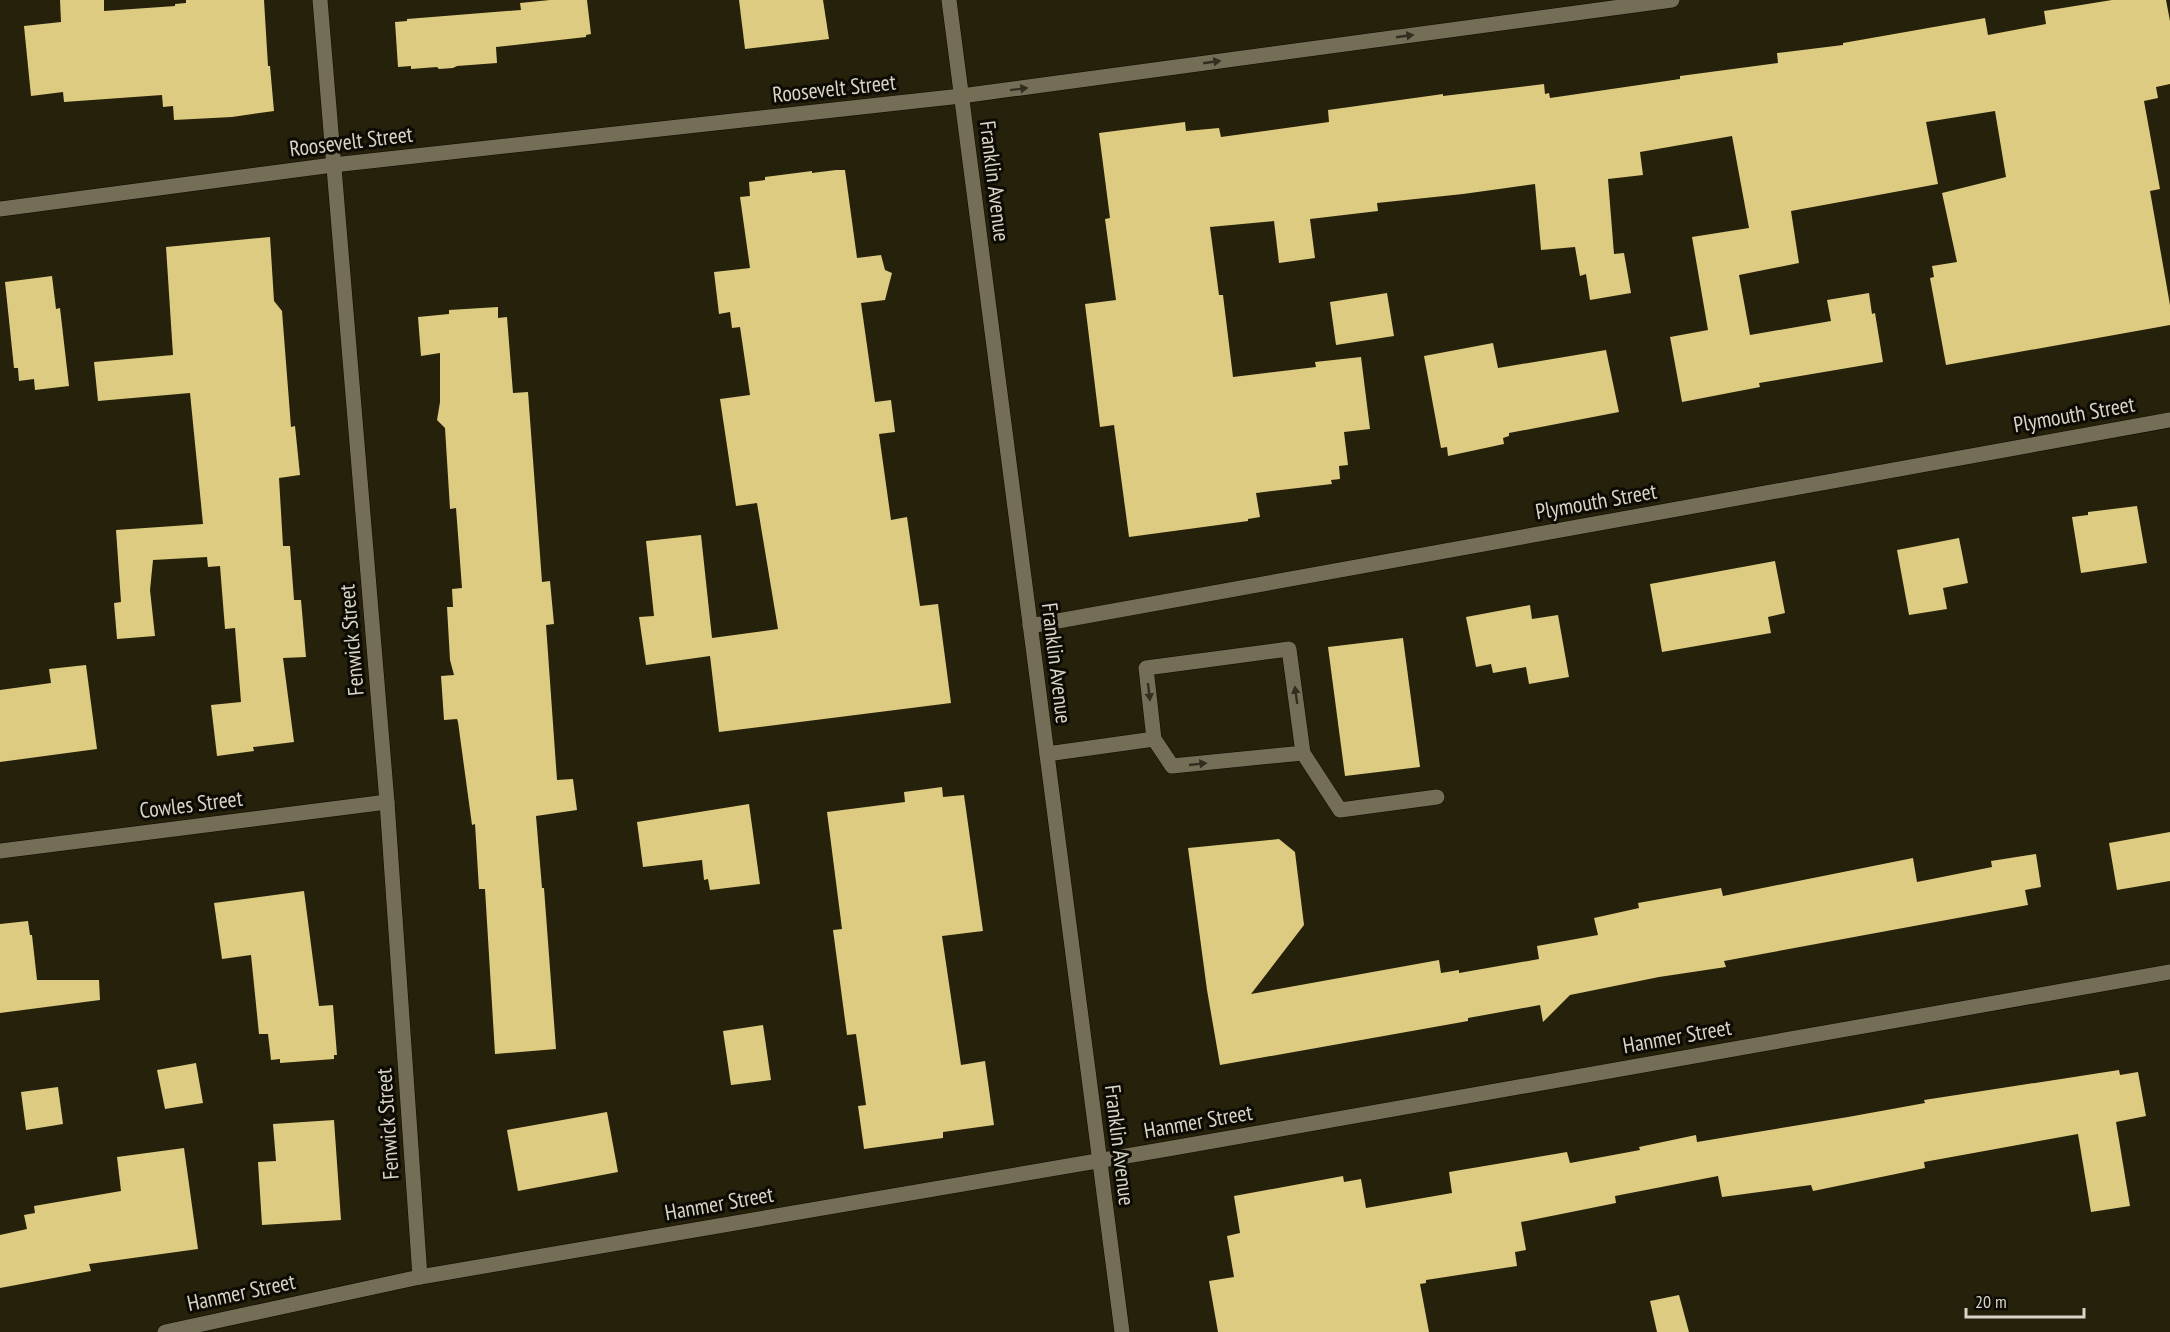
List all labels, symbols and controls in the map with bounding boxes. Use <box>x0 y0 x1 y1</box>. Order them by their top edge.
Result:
one-way arrow <box>1396 31 1415 41</box>
one-way arrow <box>1203 58 1222 67</box>
street label: Roosevelt Street <box>771 68 897 108</box>
one-way arrow <box>1010 84 1029 93</box>
street label: Franklin Avenue <box>974 119 1016 243</box>
street label: Roosevelt Street <box>288 120 414 162</box>
street label: Plymouth Street <box>2011 390 2137 438</box>
street label: Plymouth Street <box>1533 477 1659 525</box>
street label: Fenwick Street <box>332 583 370 697</box>
street label: Franklin Avenue <box>1036 601 1078 725</box>
one-way arrow <box>1144 682 1153 701</box>
one-way arrow <box>1291 686 1300 705</box>
one-way arrow <box>1189 759 1208 769</box>
street label: Cowles Street <box>138 784 244 824</box>
street label: Hanmer Street <box>1620 1013 1734 1059</box>
street label: Fenwick Street <box>369 1067 405 1181</box>
street label: Franklin Avenue <box>1099 1083 1141 1207</box>
street label: Hanmer Street <box>1141 1098 1255 1144</box>
street label: Hanmer Street <box>662 1180 776 1226</box>
street label: Hanmer Street <box>184 1267 298 1317</box>
scale bar <box>1966 1281 2084 1319</box>
text: 20 m <box>1975 1290 2007 1313</box>

